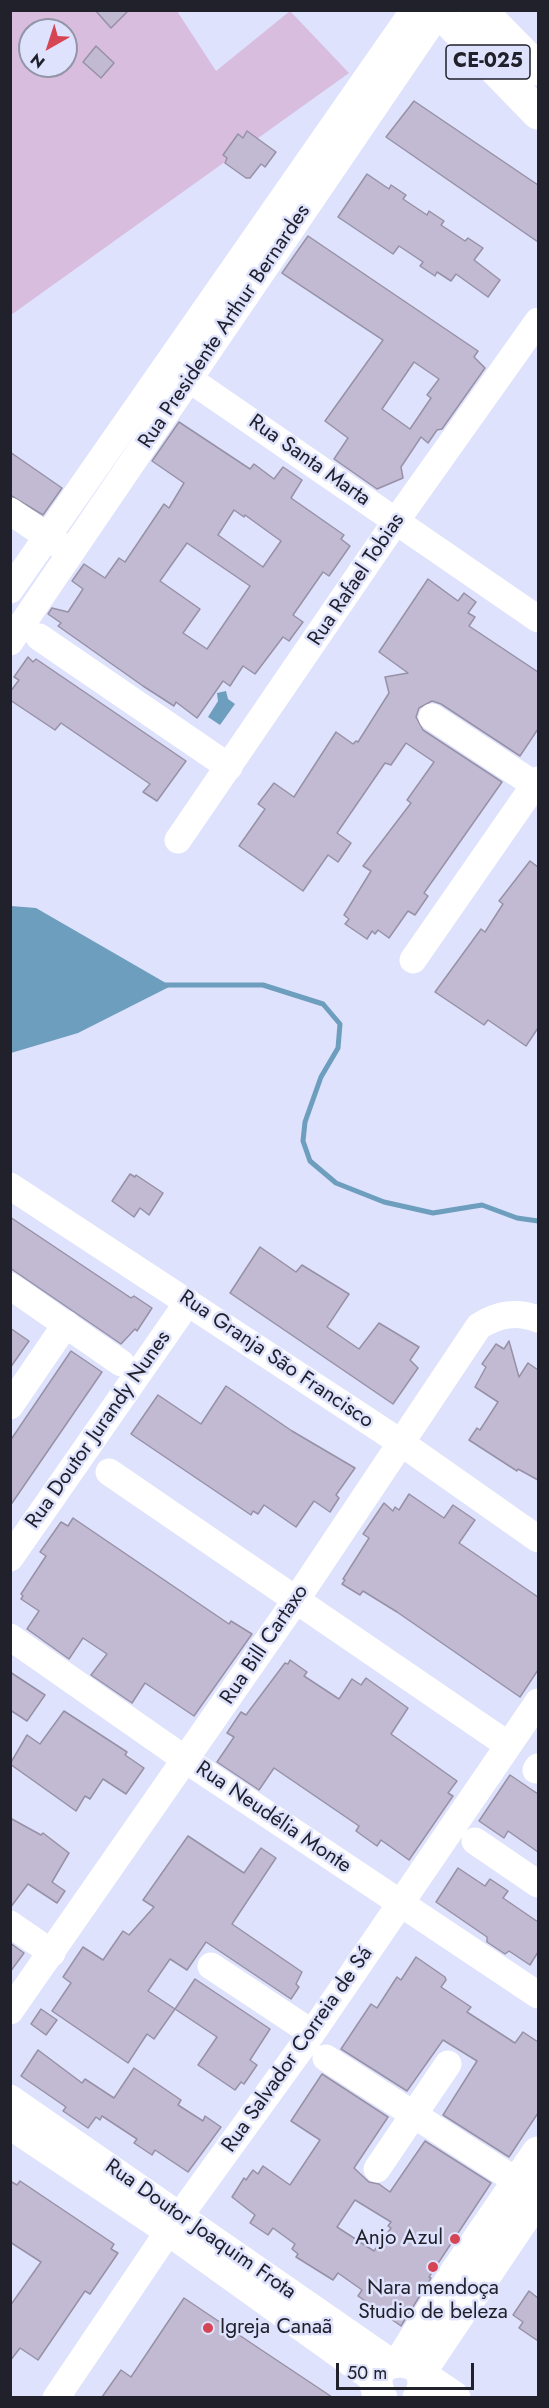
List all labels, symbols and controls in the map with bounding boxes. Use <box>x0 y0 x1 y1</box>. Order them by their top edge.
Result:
north arrow <box>18 18 78 78</box>
road number: CE-025 <box>446 45 530 79</box>
text: N <box>25 48 50 74</box>
street label: Rua Presidente Arthur Bernardes <box>134 200 316 454</box>
street label: Rua Santa Marta <box>243 410 375 512</box>
street label: Rua Rafael Tobias <box>303 509 411 651</box>
street label: Rua Granja São Francisco <box>174 1286 378 1434</box>
street label: Rua Doutor Jurandy Nunes <box>21 1326 177 1534</box>
street label: Rua Bill Cartaxo <box>216 1580 314 1710</box>
street label: Rua Neudélia Monte <box>190 1757 356 1879</box>
street label: Rua Salvador Correia de Sá <box>217 1942 379 2158</box>
street label: Rua Doutor Joaquim Frota <box>100 2154 300 2306</box>
place label: Anjo Azul <box>355 2226 443 2252</box>
marker: Anjo Azul <box>448 2232 462 2246</box>
marker: Nara mendoça Studio de beleza <box>426 2260 440 2274</box>
place label: Nara mendoça Studio de beleza <box>358 2276 508 2326</box>
place label: Igreja Canaã <box>220 2315 332 2341</box>
marker: Igreja Canaã <box>201 2321 215 2335</box>
scale bar <box>339 2351 477 2389</box>
text: 50 m <box>347 2360 387 2386</box>

